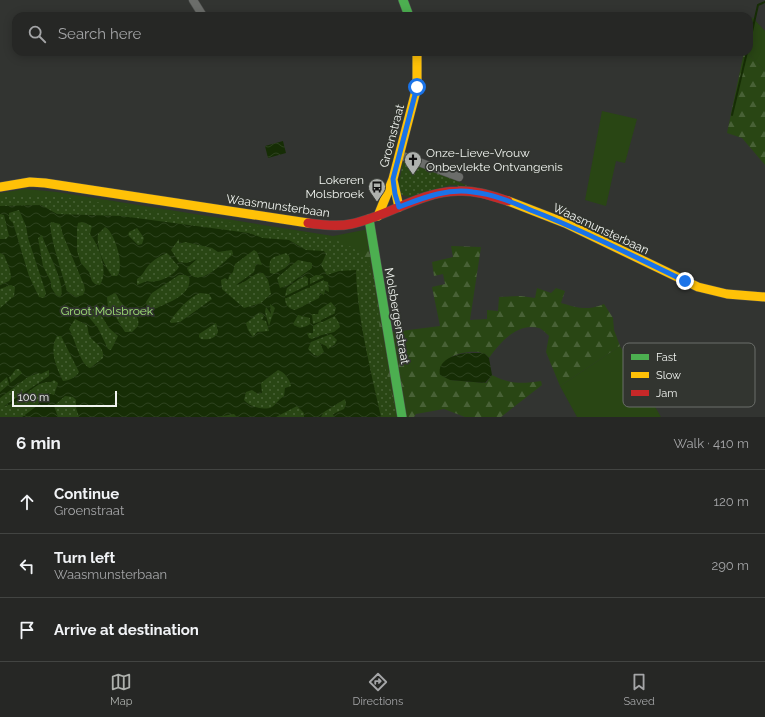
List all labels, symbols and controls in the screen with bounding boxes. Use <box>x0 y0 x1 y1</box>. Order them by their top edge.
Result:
search box <box>12 12 753 56</box>
icon: search <box>26 23 48 45</box>
text: Search here <box>58 25 141 43</box>
route start <box>408 78 426 96</box>
street label: Groenstraat <box>377 103 407 169</box>
place label: Onze-Lieve-Vrouw Onbevlekte Ontvangenis <box>426 146 563 174</box>
church icon: Onze-Lieve-Vrouw Onbevlekte Ontvangenis <box>403 150 423 175</box>
place label: Lokeren Molsbroek <box>305 173 365 201</box>
bus stop icon: Lokeren Molsbroek <box>367 177 387 202</box>
street label: Waasmunsterbaan <box>225 192 331 220</box>
street label: Waasmunsterbaan <box>551 201 651 257</box>
street label: Molsbergenstraat <box>382 267 412 365</box>
route end <box>676 272 694 290</box>
park label: Groot Molsbroek <box>61 304 154 318</box>
legend <box>623 343 755 407</box>
text: Fast <box>656 351 677 364</box>
text: Slow <box>656 369 681 382</box>
text: Jam <box>656 387 677 400</box>
scale bar <box>12 389 117 408</box>
text: 100 m <box>18 391 49 404</box>
text: 6 min <box>16 433 61 453</box>
text: Walk · 410 m <box>674 436 749 451</box>
text: Continue <box>54 485 119 503</box>
icon: ahead <box>16 491 38 513</box>
text: 120 m <box>713 494 749 509</box>
text: Groenstraat <box>54 503 124 518</box>
text: Turn left <box>54 549 115 567</box>
icon: left <box>16 555 38 577</box>
text: 290 m <box>711 558 749 573</box>
text: Waasmunsterbaan <box>54 567 167 582</box>
icon: arrive <box>16 619 38 641</box>
text: Arrive at destination <box>54 621 199 639</box>
tab: Map <box>110 671 132 708</box>
tab: Directions <box>353 671 403 708</box>
tab: Saved <box>623 671 655 708</box>

